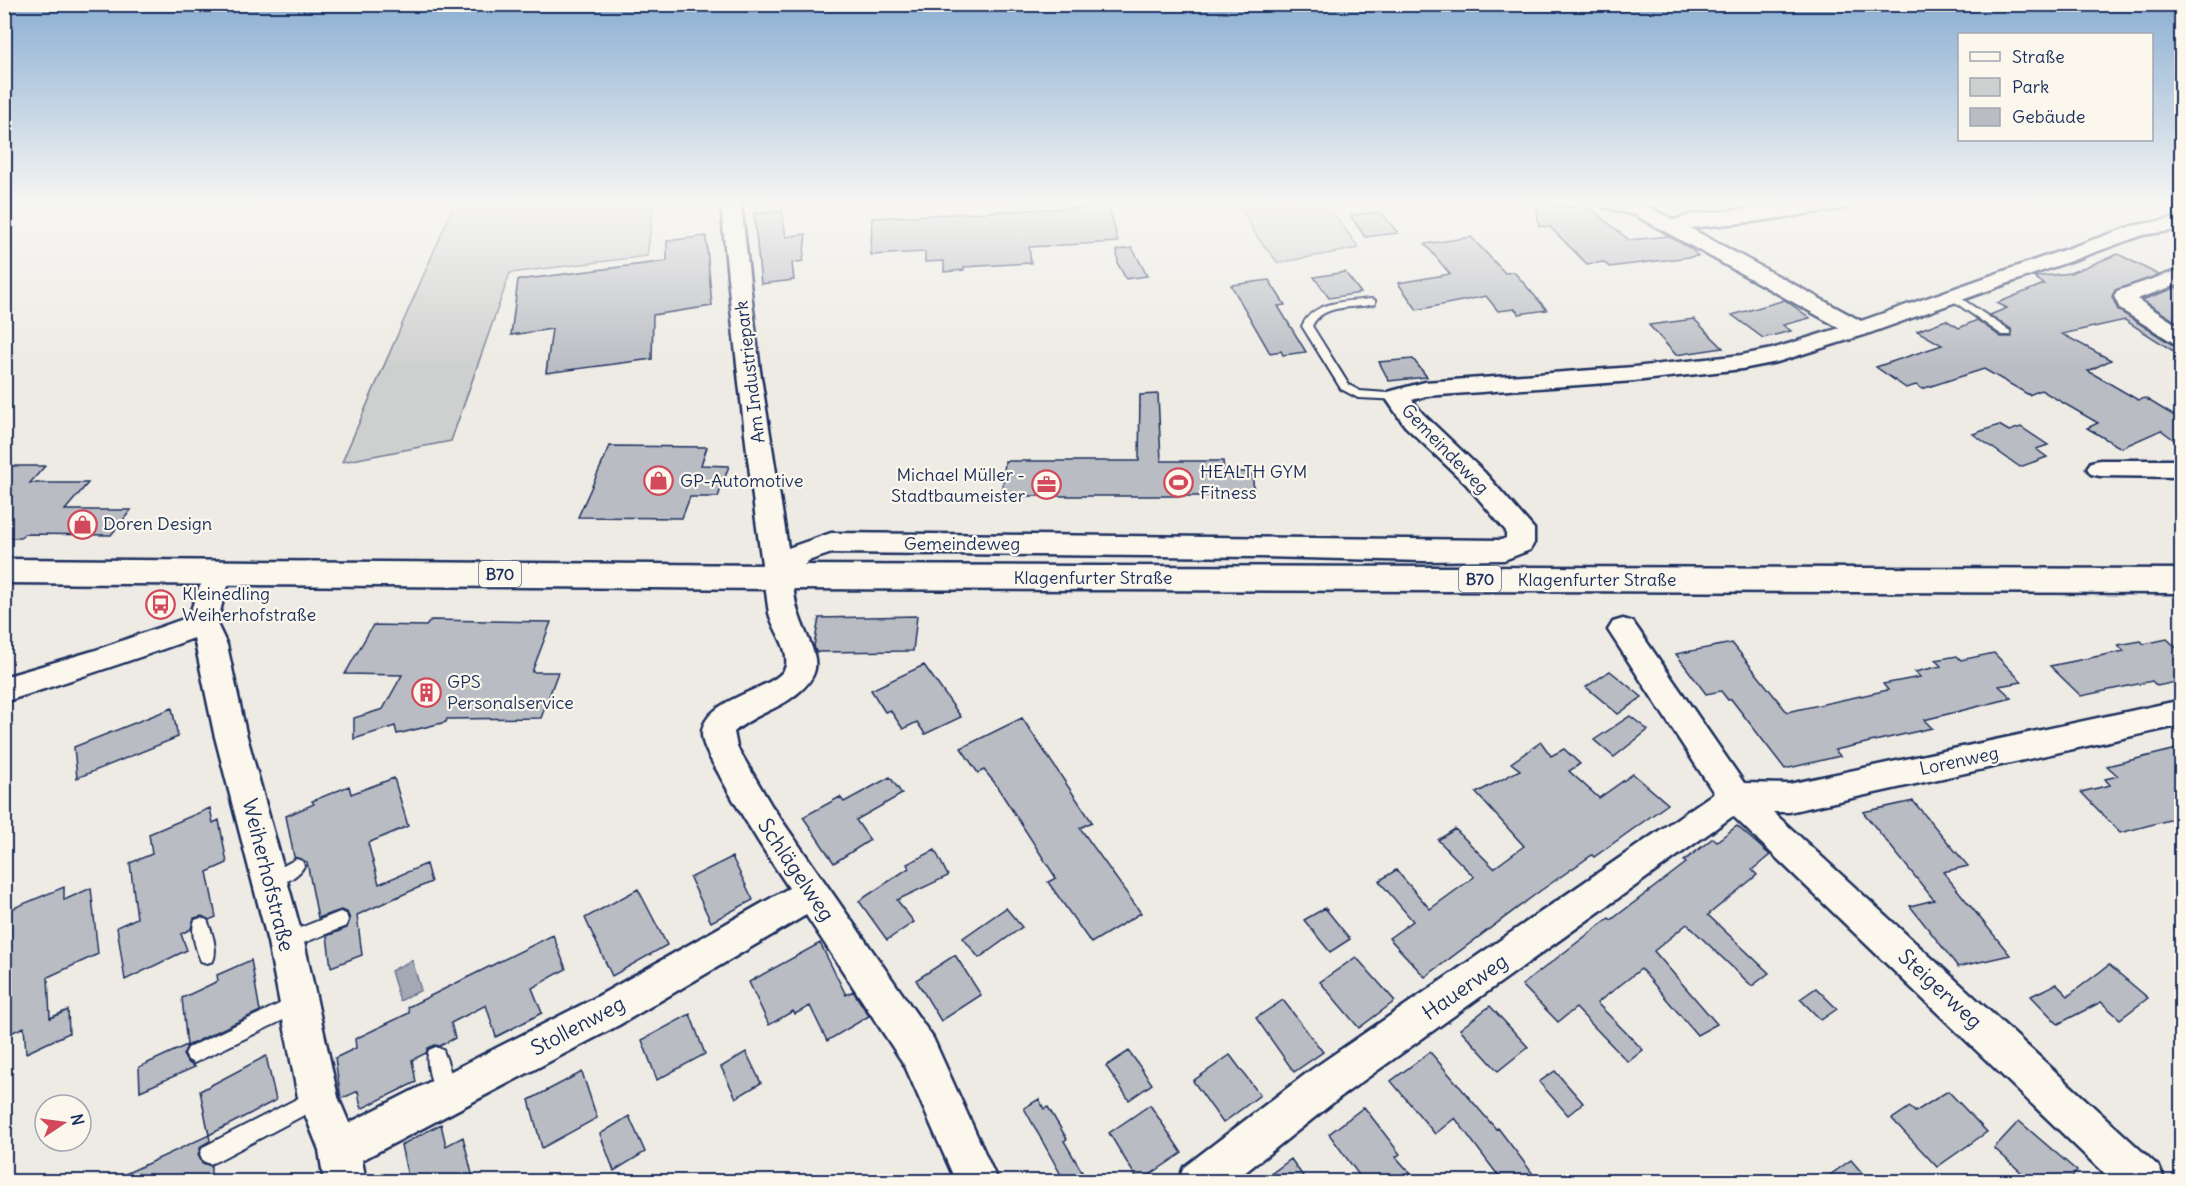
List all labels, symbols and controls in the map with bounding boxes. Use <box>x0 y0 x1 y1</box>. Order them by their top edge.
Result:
legend <box>1958 33 2153 141</box>
text: Straße <box>2012 45 2065 68</box>
text: Park <box>2012 75 2049 98</box>
text: Gebäude <box>2012 105 2085 128</box>
street label: Am Industriepark <box>729 300 770 445</box>
street label: Gemeindeweg <box>1397 399 1494 499</box>
place label: HEALTH GYM Fitness <box>1200 460 1307 504</box>
place label: Michael Müller - Stadtbaumeister <box>891 463 1026 507</box>
shop icon: GP-Automotive <box>643 465 675 497</box>
sports icon: HEALTH GYM Fitness <box>1163 466 1195 498</box>
place label: GP-Automotive <box>680 469 804 492</box>
office icon: Michael Müller - Stadtbaumeister <box>1030 469 1062 501</box>
shop icon: Doren Design <box>66 508 98 540</box>
place label: Doren Design <box>103 512 212 535</box>
street label: Gemeindeweg <box>904 532 1020 555</box>
road number: B70 <box>479 561 521 587</box>
street label: Klagenfurter Straße <box>1013 566 1173 589</box>
road number: B70 <box>1459 566 1501 592</box>
street label: Klagenfurter Straße <box>1517 568 1677 591</box>
place label: Kleinedling Weiherhofstraße <box>182 582 316 626</box>
bus stop icon: Kleinedling Weiherhofstraße <box>145 588 177 620</box>
place label: GPS Personalservice <box>447 670 574 714</box>
building icon: GPS Personalservice <box>410 676 442 708</box>
street label: Lorenweg <box>1917 741 2001 780</box>
street label: Weiherhofstraße <box>236 796 301 954</box>
street label: Schlägelweg <box>752 813 841 926</box>
street label: Steigerweg <box>1893 943 1988 1034</box>
street label: Hauerweg <box>1417 947 1513 1026</box>
street label: Stollenweg <box>526 990 629 1062</box>
north arrow <box>33 1093 93 1153</box>
text: N <box>67 1112 89 1127</box>

